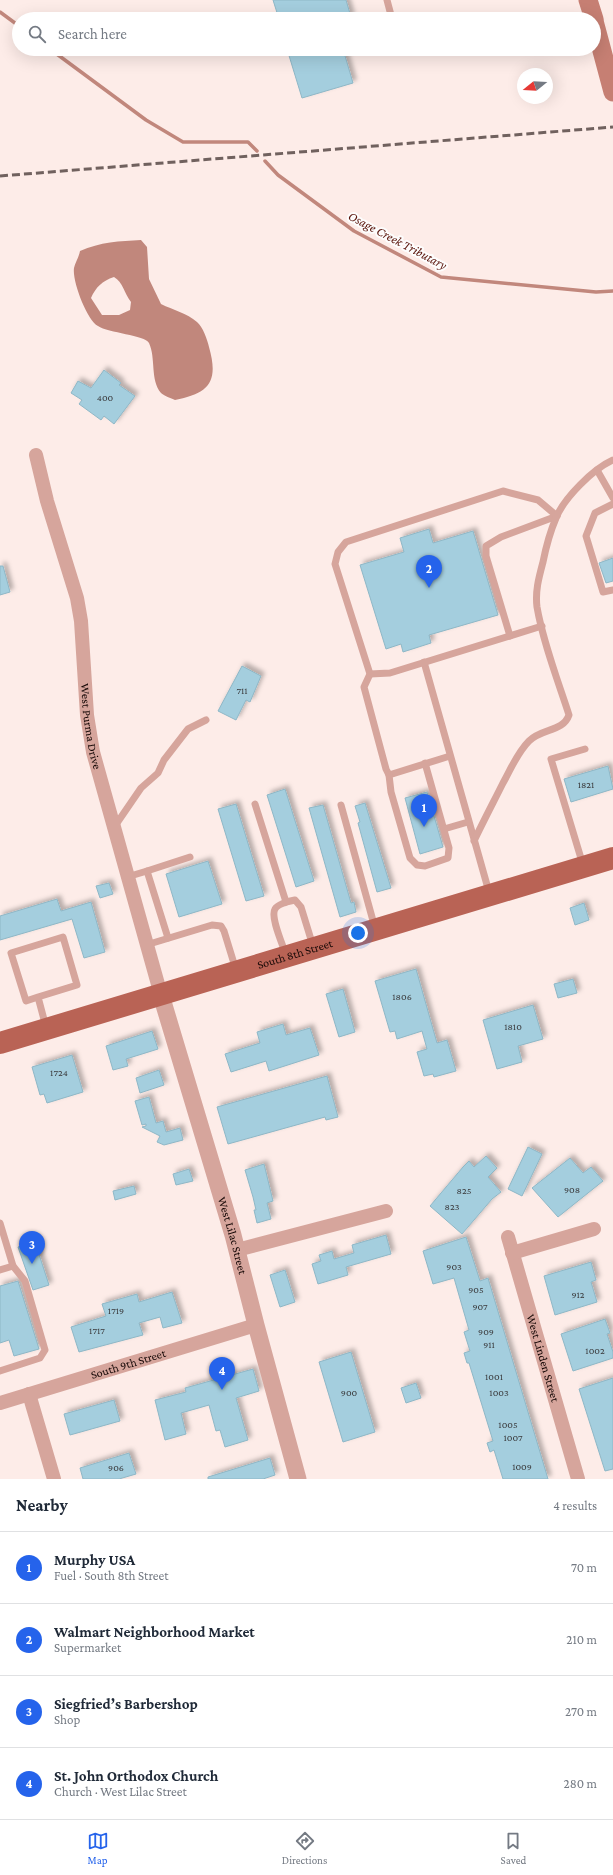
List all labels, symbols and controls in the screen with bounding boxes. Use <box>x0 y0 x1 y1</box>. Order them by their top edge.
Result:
search box <box>12 12 601 56</box>
icon: search <box>26 23 48 45</box>
text: Search here <box>58 26 127 42</box>
north arrow <box>517 68 553 104</box>
water label: Osage Creek Tributary <box>346 208 450 273</box>
house number: 400 <box>97 392 114 403</box>
pin: 2 <box>416 555 442 588</box>
street label: West Purma Drive <box>78 683 104 771</box>
house number: 711 <box>236 685 248 696</box>
house number: 1821 <box>578 779 594 790</box>
pin: 1 <box>411 794 437 827</box>
your location <box>348 923 368 943</box>
street label: South 8th Street <box>256 936 335 972</box>
house number: 1806 <box>392 991 412 1002</box>
house number: 1810 <box>504 1021 522 1032</box>
house number: 1724 <box>50 1067 68 1078</box>
house number: 908 <box>564 1184 580 1195</box>
house number: 825 <box>457 1185 472 1196</box>
street label: West Lilac Street <box>215 1195 250 1277</box>
house number: 823 <box>445 1201 460 1212</box>
pin: 3 <box>19 1231 45 1264</box>
house number: 903 <box>446 1261 462 1272</box>
house number: 905 <box>468 1284 484 1295</box>
house number: 912 <box>571 1289 585 1300</box>
house number: 907 <box>472 1301 488 1312</box>
house number: 1719 <box>108 1305 124 1316</box>
street label: West Linden Street <box>524 1312 563 1405</box>
house number: 1717 <box>89 1325 105 1336</box>
house number: 909 <box>478 1326 494 1337</box>
house number: 911 <box>483 1339 495 1350</box>
house number: 1002 <box>585 1345 605 1356</box>
street label: South 9th Street <box>89 1346 168 1382</box>
pin: 4 <box>209 1357 235 1390</box>
house number: 1001 <box>485 1371 503 1382</box>
house number: 900 <box>341 1387 358 1398</box>
house number: 1003 <box>489 1387 509 1398</box>
house number: 1005 <box>498 1419 518 1430</box>
house number: 1007 <box>504 1432 523 1443</box>
house number: 1009 <box>512 1461 532 1472</box>
house number: 906 <box>108 1462 124 1473</box>
text: Nearby <box>16 1496 68 1515</box>
text: 4 results <box>553 1498 597 1513</box>
text: Murphy USA <box>54 1552 135 1568</box>
text: 1 <box>27 1560 31 1575</box>
text: 70 m <box>571 1560 597 1575</box>
text: Fuel · South 8th Street <box>54 1568 169 1583</box>
text: Walmart Neighborhood Market <box>54 1624 255 1640</box>
text: 2 <box>26 1632 32 1647</box>
text: 210 m <box>566 1632 597 1647</box>
text: Supermarket <box>54 1640 121 1655</box>
text: Siegfried’s Barbershop <box>54 1696 198 1712</box>
text: 3 <box>26 1704 32 1719</box>
text: 270 m <box>565 1704 597 1719</box>
text: Shop <box>54 1712 80 1727</box>
text: St. John Orthodox Church <box>54 1768 218 1784</box>
text: 4 <box>25 1776 33 1791</box>
text: 280 m <box>564 1776 597 1791</box>
text: Church · West Lilac Street <box>54 1784 187 1799</box>
tab: Map <box>87 1830 109 1866</box>
tab: Directions <box>282 1830 327 1866</box>
tab: Saved <box>501 1830 526 1866</box>

